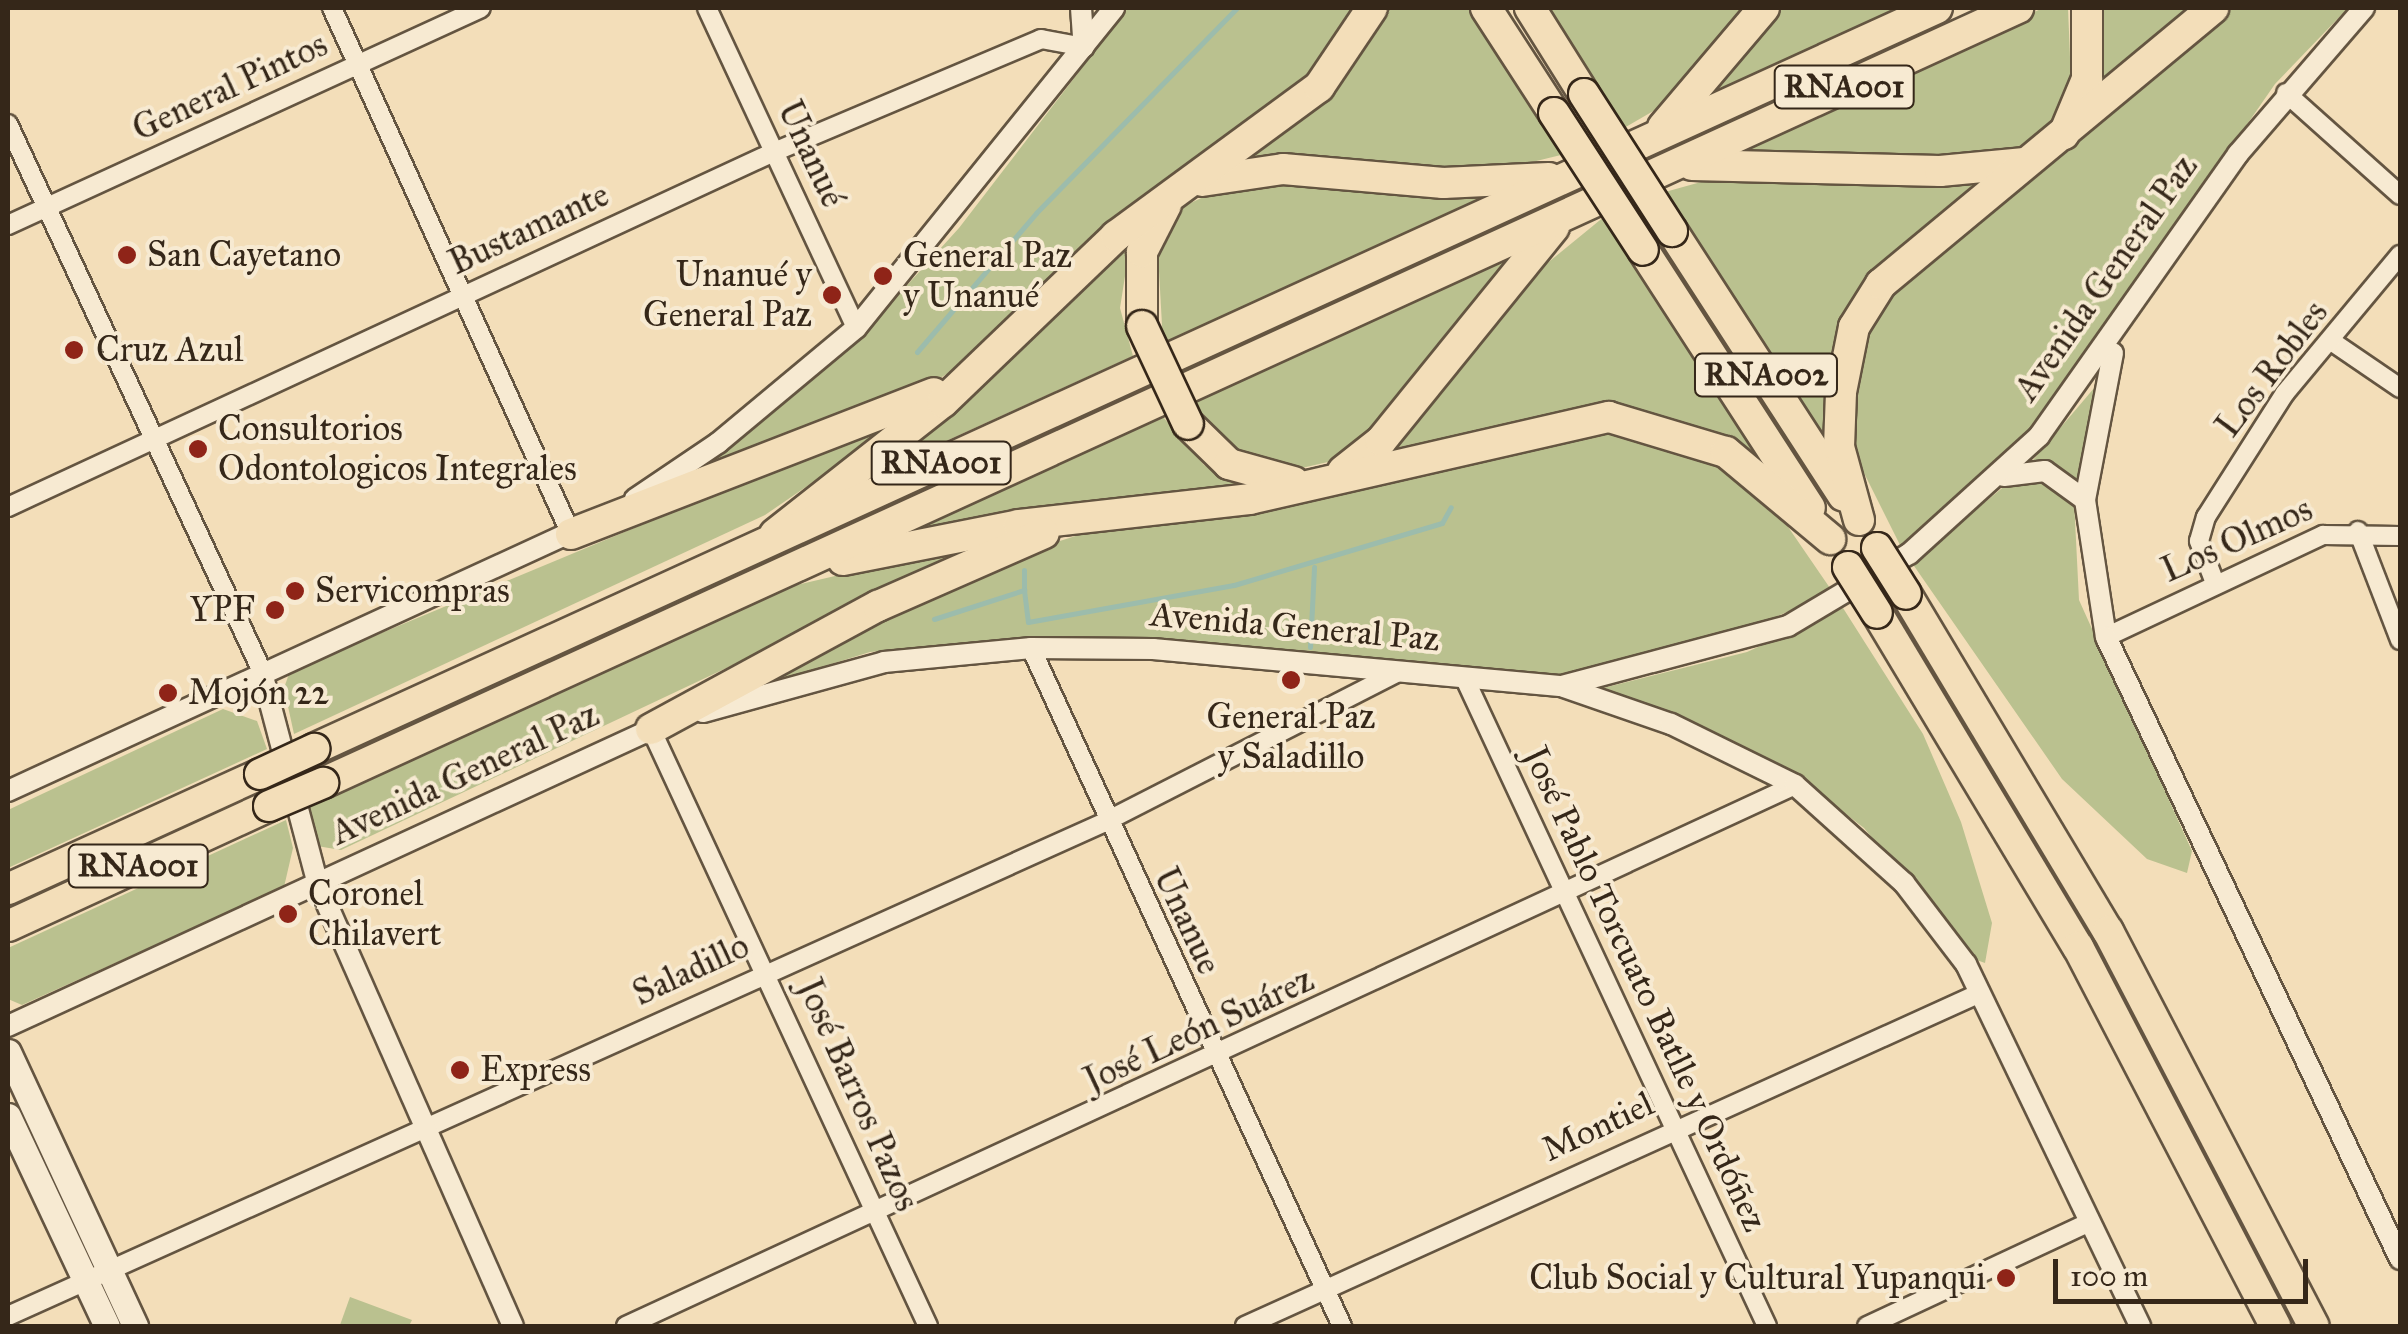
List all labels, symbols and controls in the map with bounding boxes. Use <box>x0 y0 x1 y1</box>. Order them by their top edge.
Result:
street label: General Pintos <box>126 24 334 150</box>
road number: RNA001 <box>1772 60 1916 114</box>
street label: Unanué <box>768 94 854 214</box>
street label: Avenida General Paz <box>2006 147 2206 409</box>
street label: Bustamante <box>442 174 616 284</box>
place label: San Cayetano <box>147 234 341 276</box>
place label: General Paz y Unanué <box>903 235 1072 317</box>
marker: San Cayetano <box>116 244 138 266</box>
place label: Unanué y General Paz <box>643 254 812 336</box>
marker: General Paz y Unanué <box>872 265 894 287</box>
marker: Unanué y General Paz <box>821 284 843 306</box>
street label: Los Robles <box>2207 293 2337 445</box>
place label: Cruz Azul <box>96 329 243 371</box>
marker: Cruz Azul <box>61 337 87 363</box>
road number: RNA002 <box>1694 348 1838 402</box>
place label: Consultorios Odontologicos Integrales <box>218 408 577 490</box>
road number: RNA001 <box>868 436 1014 490</box>
marker: Consultorios Odontologicos Integrales <box>187 438 209 460</box>
street label: Los Olmos <box>2155 488 2319 592</box>
place label: Servicompras <box>315 570 510 612</box>
marker: Servicompras <box>284 580 306 602</box>
place label: YPF <box>189 589 255 631</box>
street label: Avenida General Paz <box>1149 593 1441 661</box>
marker: YPF <box>264 599 286 621</box>
marker: General Paz y Saladillo <box>1280 669 1302 691</box>
place label: Mojón 22 <box>188 672 329 714</box>
marker: Mojón 22 <box>157 682 179 704</box>
street label: Avenida General Paz <box>325 694 605 854</box>
place label: General Paz y Saladillo <box>1207 696 1375 778</box>
street label: José Pablo Torcuato Batlle y Ordóñez <box>1514 740 1776 1238</box>
road number: RNA001 <box>66 839 210 893</box>
street label: Unanue <box>1144 861 1230 981</box>
place label: Coronel Chilavert <box>308 873 441 955</box>
marker: Coronel Chilavert <box>277 903 299 925</box>
street label: Saladillo <box>626 925 756 1015</box>
street label: José León Suárez <box>1078 959 1320 1101</box>
street label: José Barros Pazos <box>788 973 928 1217</box>
place label: Express <box>480 1049 591 1091</box>
marker: Express <box>449 1059 471 1081</box>
street label: Montiel <box>1536 1083 1660 1171</box>
scale bar <box>2058 1239 2313 1301</box>
place label: Club Social y Cultural Yupanqui <box>1529 1257 1986 1299</box>
text: 100 m <box>2070 1258 2148 1294</box>
marker: Club Social y Cultural Yupanqui <box>1995 1267 2017 1289</box>

